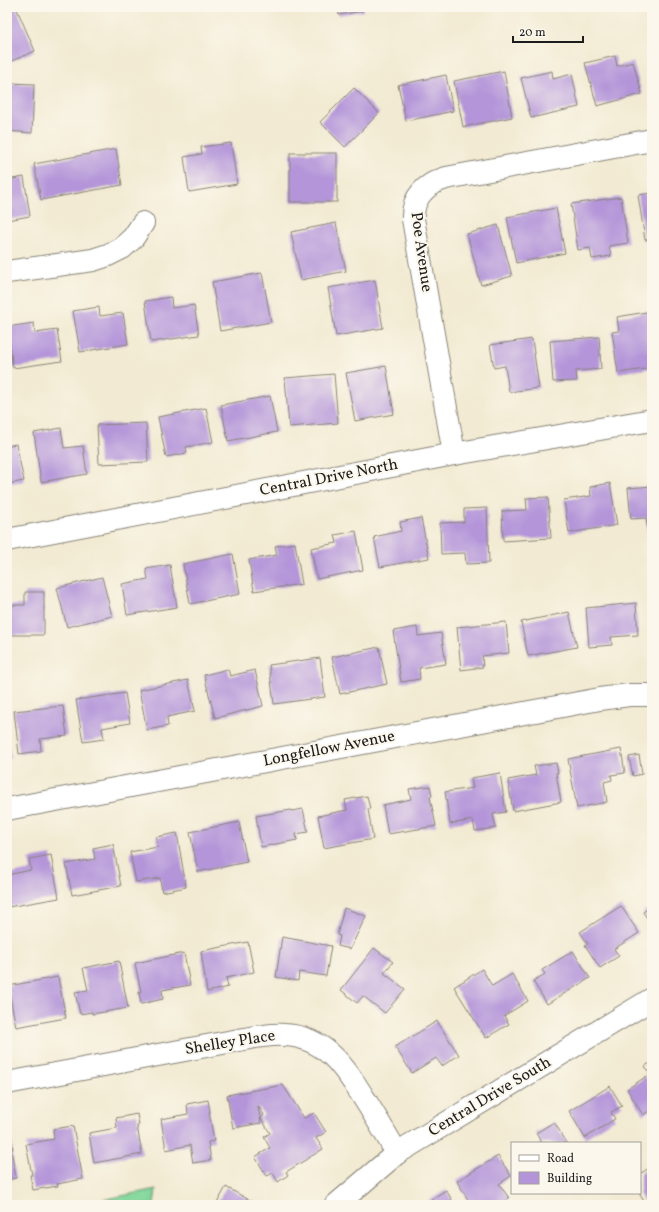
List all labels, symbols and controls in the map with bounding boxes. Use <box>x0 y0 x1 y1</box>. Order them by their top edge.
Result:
scale bar <box>513 18 583 44</box>
text: 20 m <box>519 25 546 41</box>
street label: Poe Avenue <box>404 211 438 293</box>
street label: Central Drive North <box>258 454 400 502</box>
street label: Longfellow Avenue <box>261 725 397 773</box>
street label: Shelley Place <box>183 1025 277 1061</box>
street label: Central Drive South <box>424 1052 556 1142</box>
legend <box>511 1142 641 1194</box>
text: Road <box>547 1151 574 1167</box>
text: Building <box>547 1171 592 1187</box>

